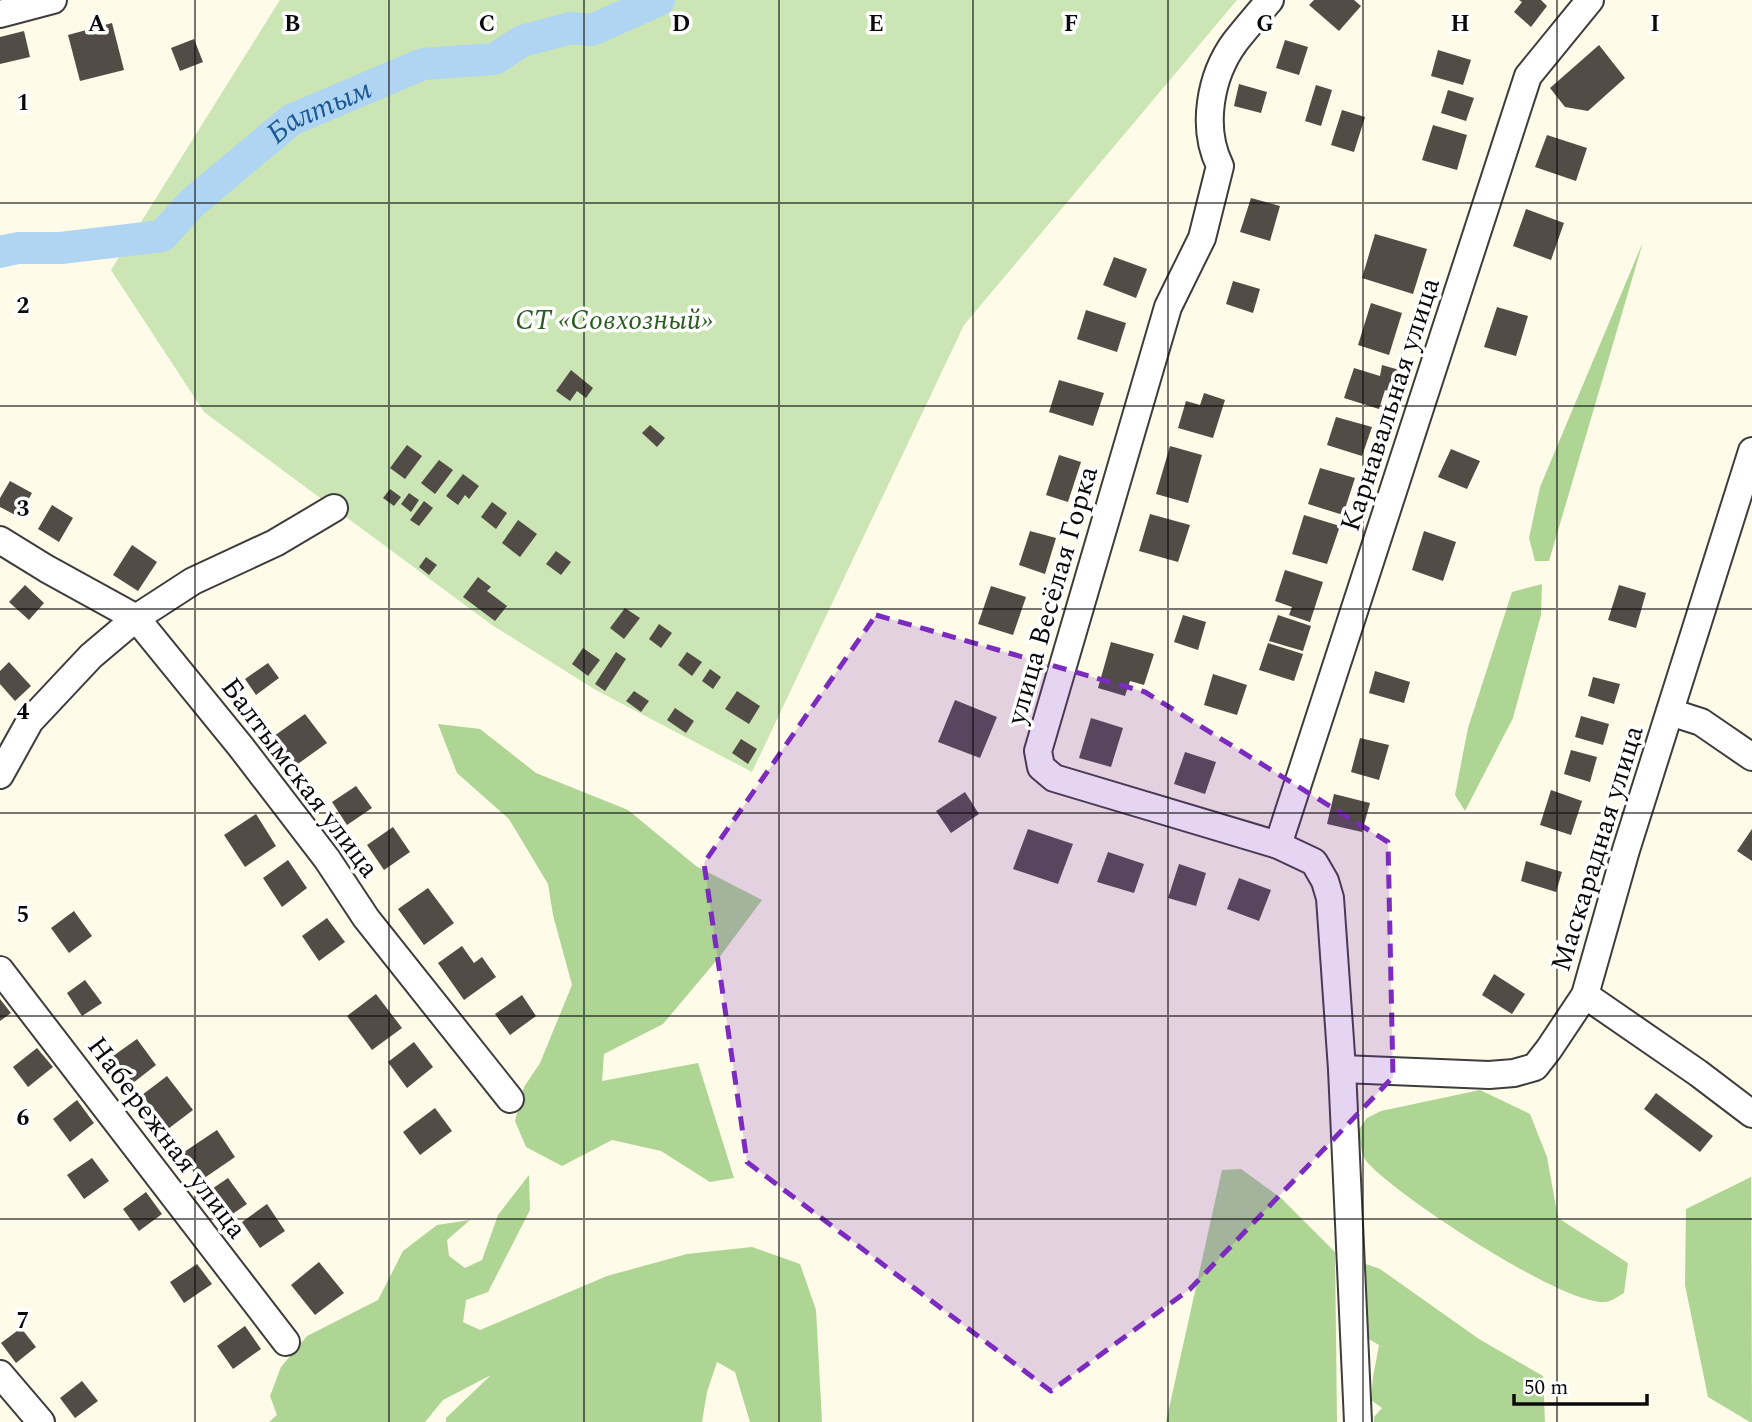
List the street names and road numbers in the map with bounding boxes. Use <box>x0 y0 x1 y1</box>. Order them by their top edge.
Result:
street label: Карнавальная улица <box>1329 272 1452 537</box>
street label: улица Весёлая Горка <box>995 461 1110 731</box>
street label: Балтымская улица <box>210 668 390 888</box>
street label: Маскарадная улица <box>1540 720 1655 977</box>
street label: Набережная улица <box>76 1028 258 1249</box>

